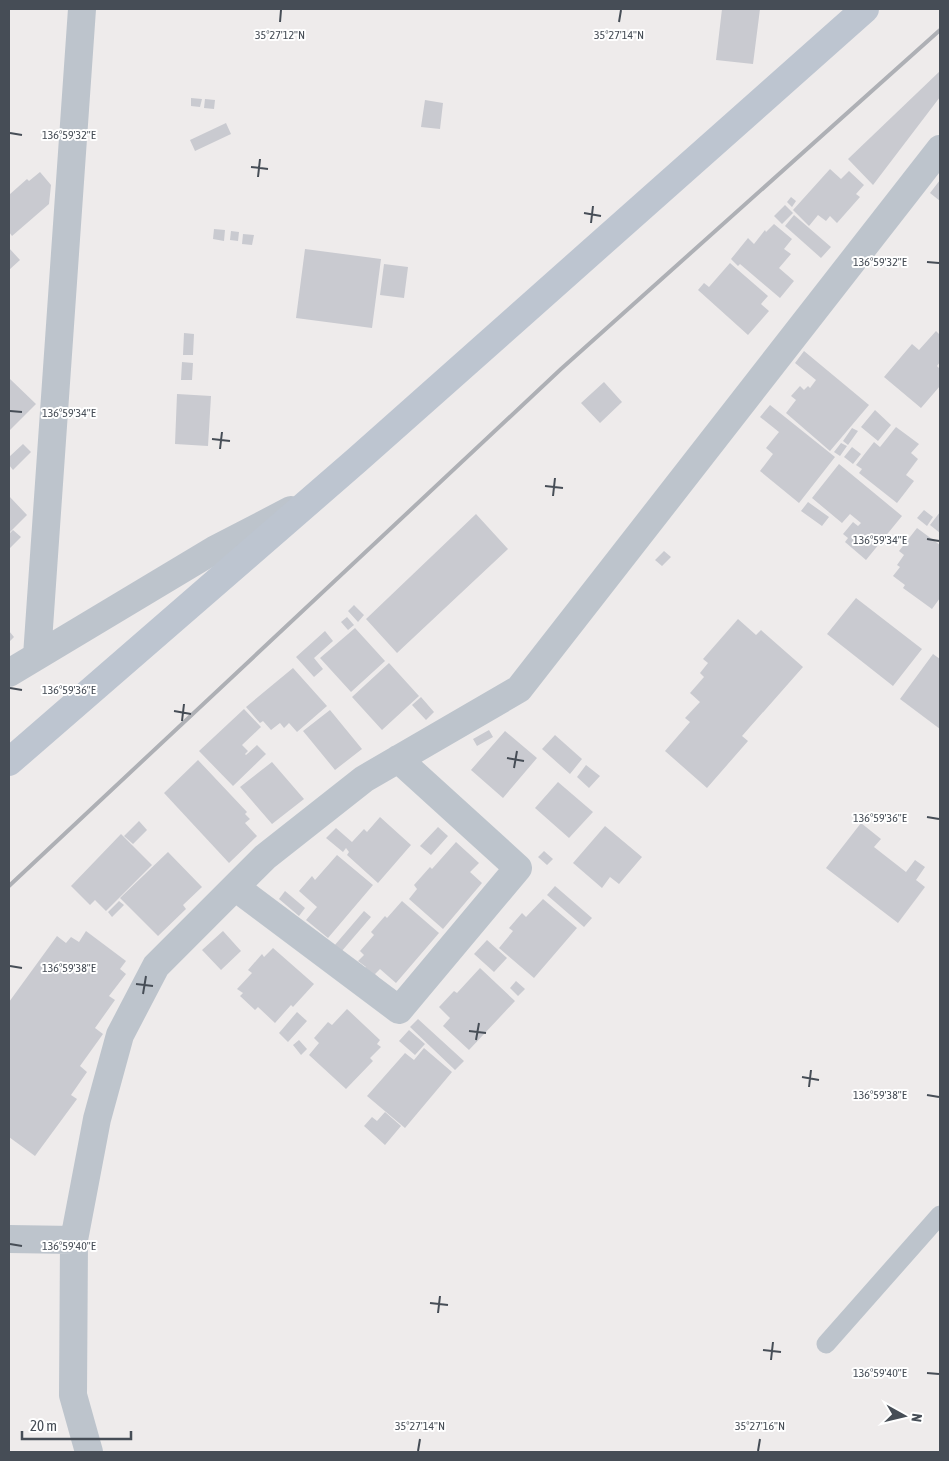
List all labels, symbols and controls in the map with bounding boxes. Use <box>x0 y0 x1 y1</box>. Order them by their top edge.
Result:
text: 35°27'12"N <box>255 28 305 42</box>
text: 35°27'14"N <box>594 28 644 42</box>
text: 136°59'32"E <box>42 128 96 142</box>
text: 136°59'32"E <box>853 255 907 269</box>
text: 136°59'34"E <box>42 406 96 420</box>
text: 136°59'34"E <box>853 533 907 547</box>
text: 136°59'36"E <box>42 683 96 697</box>
text: 136°59'36"E <box>853 811 907 825</box>
text: 136°59'38"E <box>42 961 96 975</box>
text: 136°59'38"E <box>853 1088 907 1102</box>
text: 136°59'40"E <box>42 1239 96 1253</box>
text: 136°59'40"E <box>853 1366 907 1380</box>
north arrow <box>879 1391 929 1441</box>
scale bar <box>22 1408 131 1440</box>
text: N <box>908 1413 925 1423</box>
text: 20 m <box>30 1417 57 1434</box>
text: 35°27'14"N <box>395 1419 445 1433</box>
text: 35°27'16"N <box>735 1419 785 1433</box>

